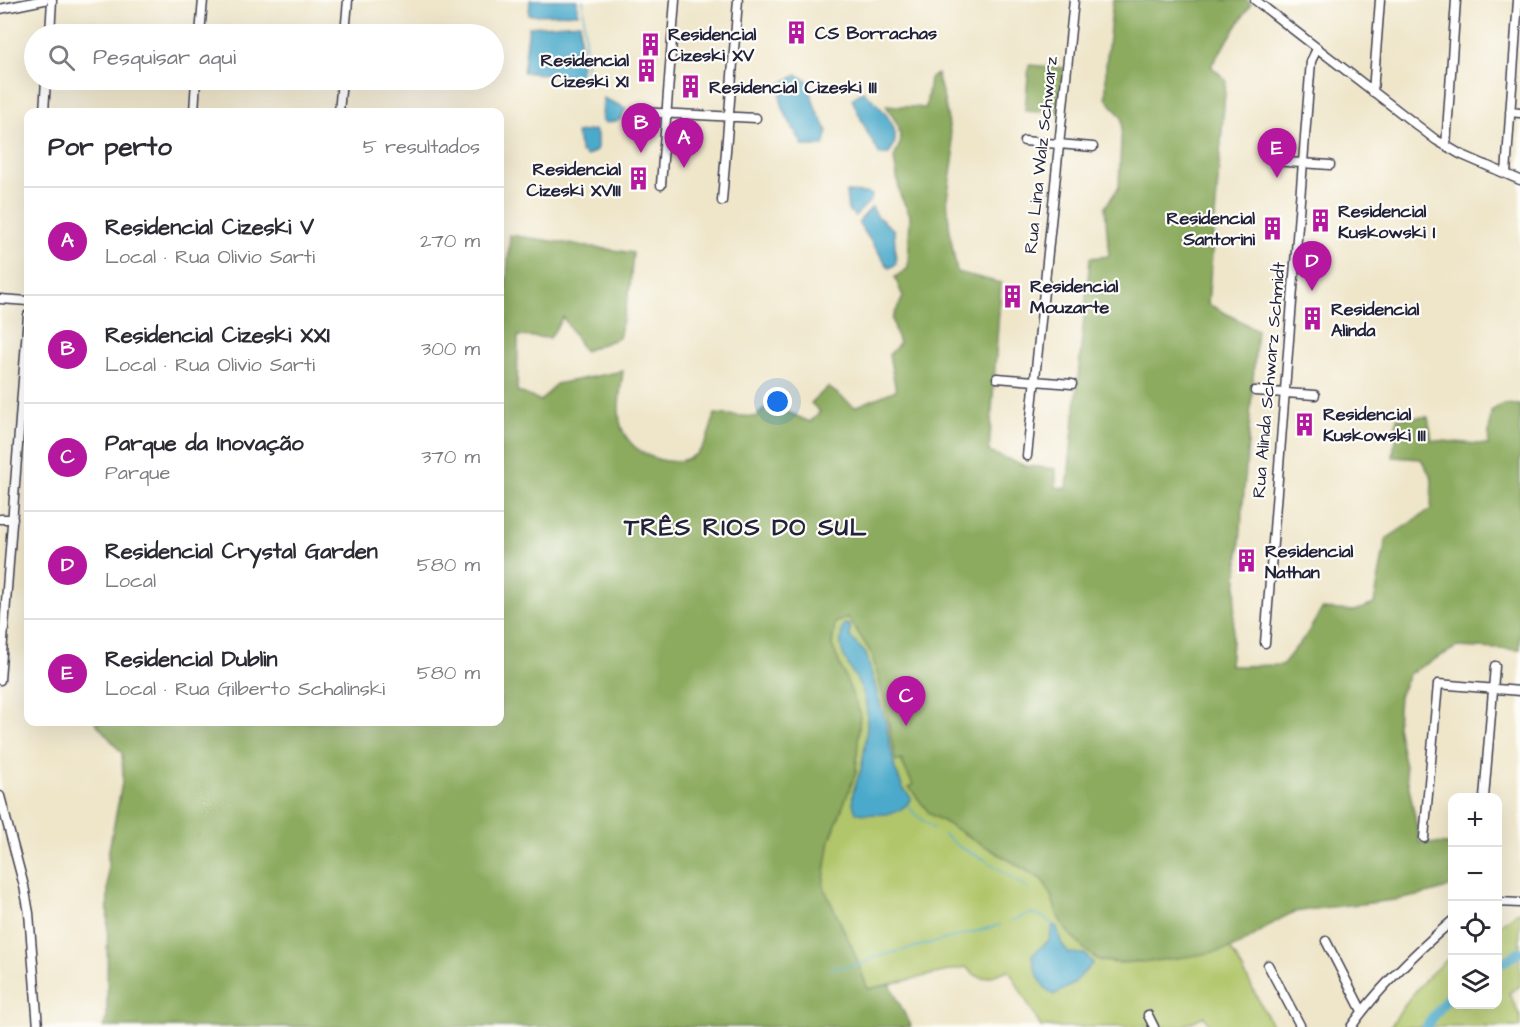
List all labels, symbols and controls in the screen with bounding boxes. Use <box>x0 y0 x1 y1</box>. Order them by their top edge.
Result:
building icon: CS Borrachas <box>784 20 810 46</box>
place label: CS Borrachas <box>815 21 937 46</box>
place label: Residencial Cizeski XV <box>668 22 757 68</box>
search box <box>24 24 504 90</box>
building icon: Residencial Cizeski XV <box>637 31 663 57</box>
icon: search <box>45 41 78 74</box>
text: Pesquisar aqui <box>93 42 236 73</box>
place label: Residencial Cizeski XI <box>541 48 629 94</box>
street label: Rua Lina Walz Schwarz <box>1018 55 1064 255</box>
building icon: Residencial Cizeski XI <box>634 57 660 83</box>
building icon: Residencial Cizeski III <box>678 74 704 100</box>
place label: Residencial Cizeski III <box>709 75 877 100</box>
pin: B <box>622 104 660 153</box>
pin: A <box>664 118 704 168</box>
pin: E <box>1258 128 1296 178</box>
text: Por perto <box>48 129 172 165</box>
text: 5 resultados <box>363 133 480 161</box>
place label: Residencial Cizeski XVIII <box>527 157 621 203</box>
building icon: Residencial Cizeski XVIII <box>626 166 652 192</box>
place label: Residencial Kuskowski I <box>1338 199 1436 245</box>
place label: Residencial Santorini <box>1167 206 1255 252</box>
building icon: Residencial Kuskowski I <box>1307 208 1333 234</box>
text: Residencial Cizeski V <box>105 212 314 243</box>
building icon: Residencial Santorini <box>1260 215 1286 241</box>
text: A <box>61 227 74 255</box>
text: 270 m <box>420 227 480 255</box>
pin: D <box>1292 242 1332 291</box>
text: Local · Rua Olivio Sarti <box>105 243 315 271</box>
street label: Rua Alinda Schwarz Schmidt <box>1246 260 1292 499</box>
place label: Residencial Mouzarte <box>1030 274 1119 320</box>
building icon: Residencial Mouzarte <box>999 283 1025 309</box>
place label: Residencial Alinda <box>1331 297 1420 343</box>
building icon: Residencial Alinda <box>1300 306 1326 332</box>
text: Residencial Cizeski XXI <box>105 320 330 351</box>
text: B <box>60 335 75 363</box>
text: 300 m <box>421 335 480 363</box>
text: Local · Rua Olivio Sarti <box>105 351 315 379</box>
your location <box>763 387 792 416</box>
place label: Residencial Kuskowski III <box>1323 402 1426 448</box>
building icon: Residencial Kuskowski III <box>1292 411 1318 437</box>
text: Parque da Inovação <box>105 428 304 459</box>
text: C <box>60 443 75 471</box>
text: 370 m <box>421 443 480 471</box>
text: Parque <box>105 459 170 487</box>
district label: TRÊS RIOS DO SUL <box>623 511 868 545</box>
text: Residencial Crystal Garden <box>105 536 378 567</box>
place label: Residencial Nathan <box>1265 539 1354 585</box>
building icon: Residencial Nathan <box>1234 548 1260 574</box>
text: D <box>61 551 74 579</box>
text: 580 m <box>417 551 480 579</box>
text: Local <box>105 567 156 595</box>
text: Residencial Dublin <box>105 644 277 675</box>
text: E <box>62 659 73 687</box>
text: 580 m <box>417 659 480 687</box>
text: Local · Rua Gilberto Schalinski <box>105 675 385 703</box>
pin: C <box>886 676 926 726</box>
map controls <box>1448 793 1502 1009</box>
button: + <box>1448 793 1502 847</box>
button: − <box>1448 847 1502 901</box>
button: locate <box>1448 901 1502 955</box>
button: layers <box>1448 955 1502 1009</box>

